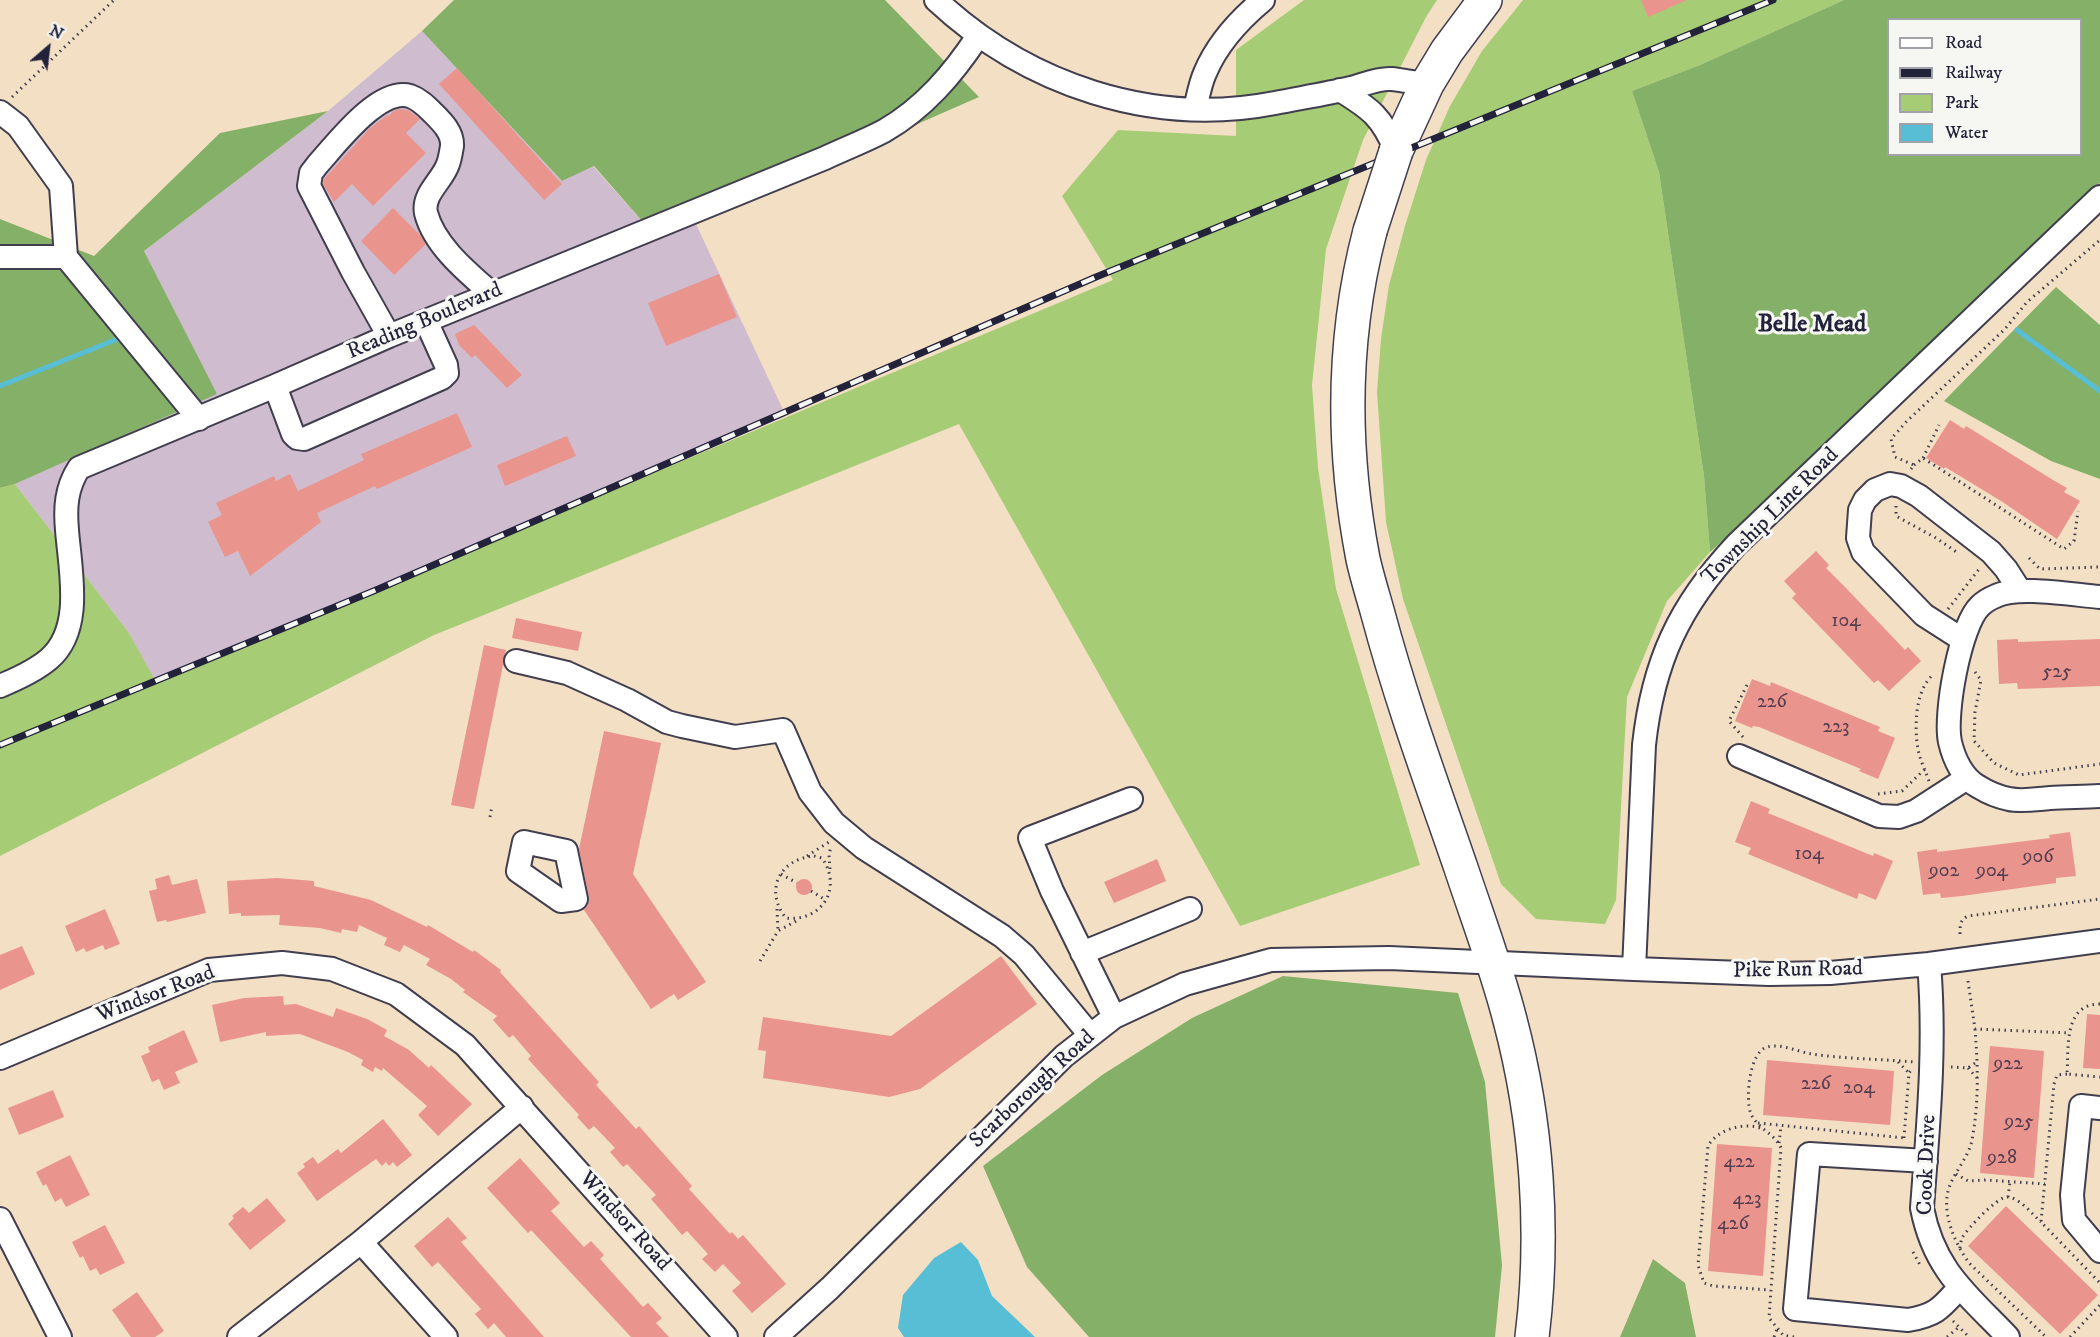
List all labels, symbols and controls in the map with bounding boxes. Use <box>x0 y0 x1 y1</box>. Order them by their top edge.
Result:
north arrow <box>18 18 78 78</box>
legend <box>1887 18 2082 156</box>
text: N <box>46 20 67 44</box>
text: Road <box>1945 32 1982 54</box>
text: Railway <box>1945 62 2002 84</box>
text: Park <box>1945 92 1979 114</box>
text: Water <box>1945 122 1988 144</box>
street label: Reading Boulevard <box>344 278 506 366</box>
district label: Belle Mead <box>1758 312 1866 340</box>
street label: Township Line Road <box>1697 443 1845 591</box>
house number: 104 <box>1831 610 1861 634</box>
house number: 525 <box>2042 661 2072 685</box>
house number: 226 <box>1757 691 1787 715</box>
house number: 223 <box>1822 716 1850 740</box>
house number: 104 <box>1794 843 1824 867</box>
house number: 906 <box>2022 846 2054 870</box>
house number: 902 <box>1929 860 1959 884</box>
house number: 904 <box>1976 860 2008 884</box>
street label: Pike Run Road <box>1733 957 1863 985</box>
street label: Windsor Road <box>93 960 219 1030</box>
street label: Scarborough Road <box>965 1025 1101 1155</box>
house number: 922 <box>1993 1053 2023 1077</box>
house number: 226 <box>1801 1073 1831 1097</box>
house number: 204 <box>1843 1077 1875 1101</box>
house number: 925 <box>2004 1111 2034 1135</box>
street label: Cook Drive <box>1913 1114 1943 1216</box>
house number: 928 <box>1987 1147 2017 1171</box>
house number: 422 <box>1723 1151 1755 1175</box>
street label: Windsor Road <box>572 1167 676 1277</box>
house number: 423 <box>1733 1188 1761 1212</box>
house number: 426 <box>1717 1213 1749 1237</box>

